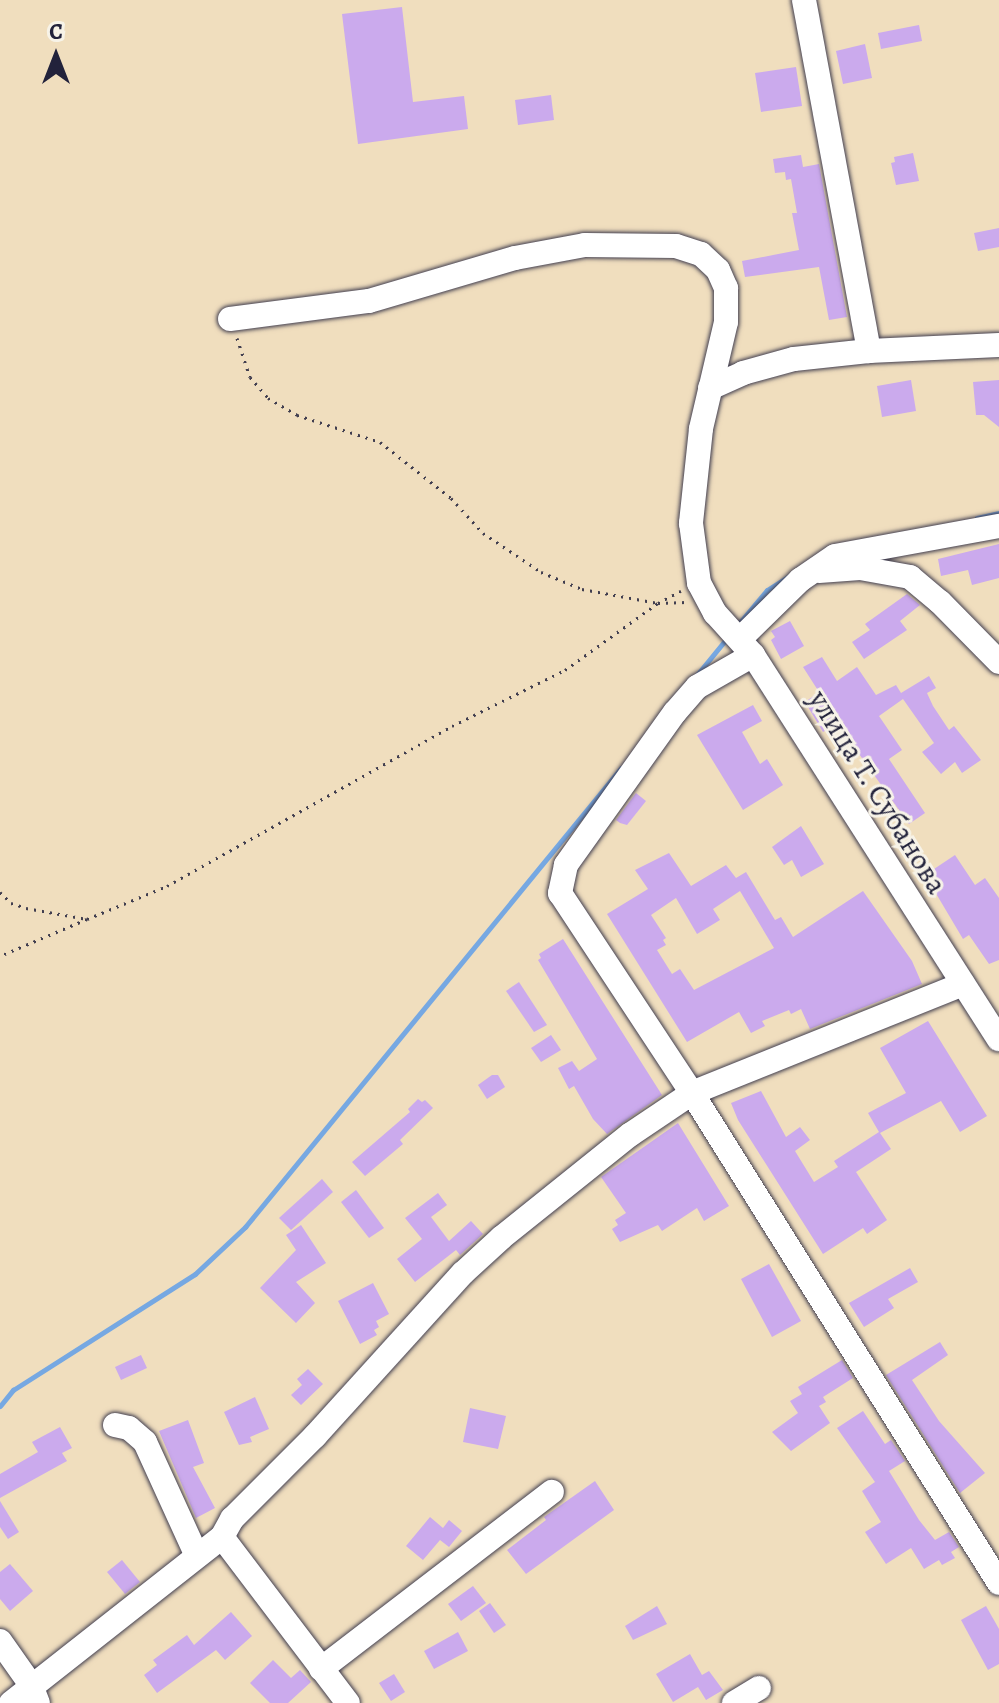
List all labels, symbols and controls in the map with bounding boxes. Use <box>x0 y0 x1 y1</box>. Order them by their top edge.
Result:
north arrow <box>16 16 96 96</box>
text: С <box>49 17 63 47</box>
street label: улица Т. Субанова <box>801 683 955 901</box>

